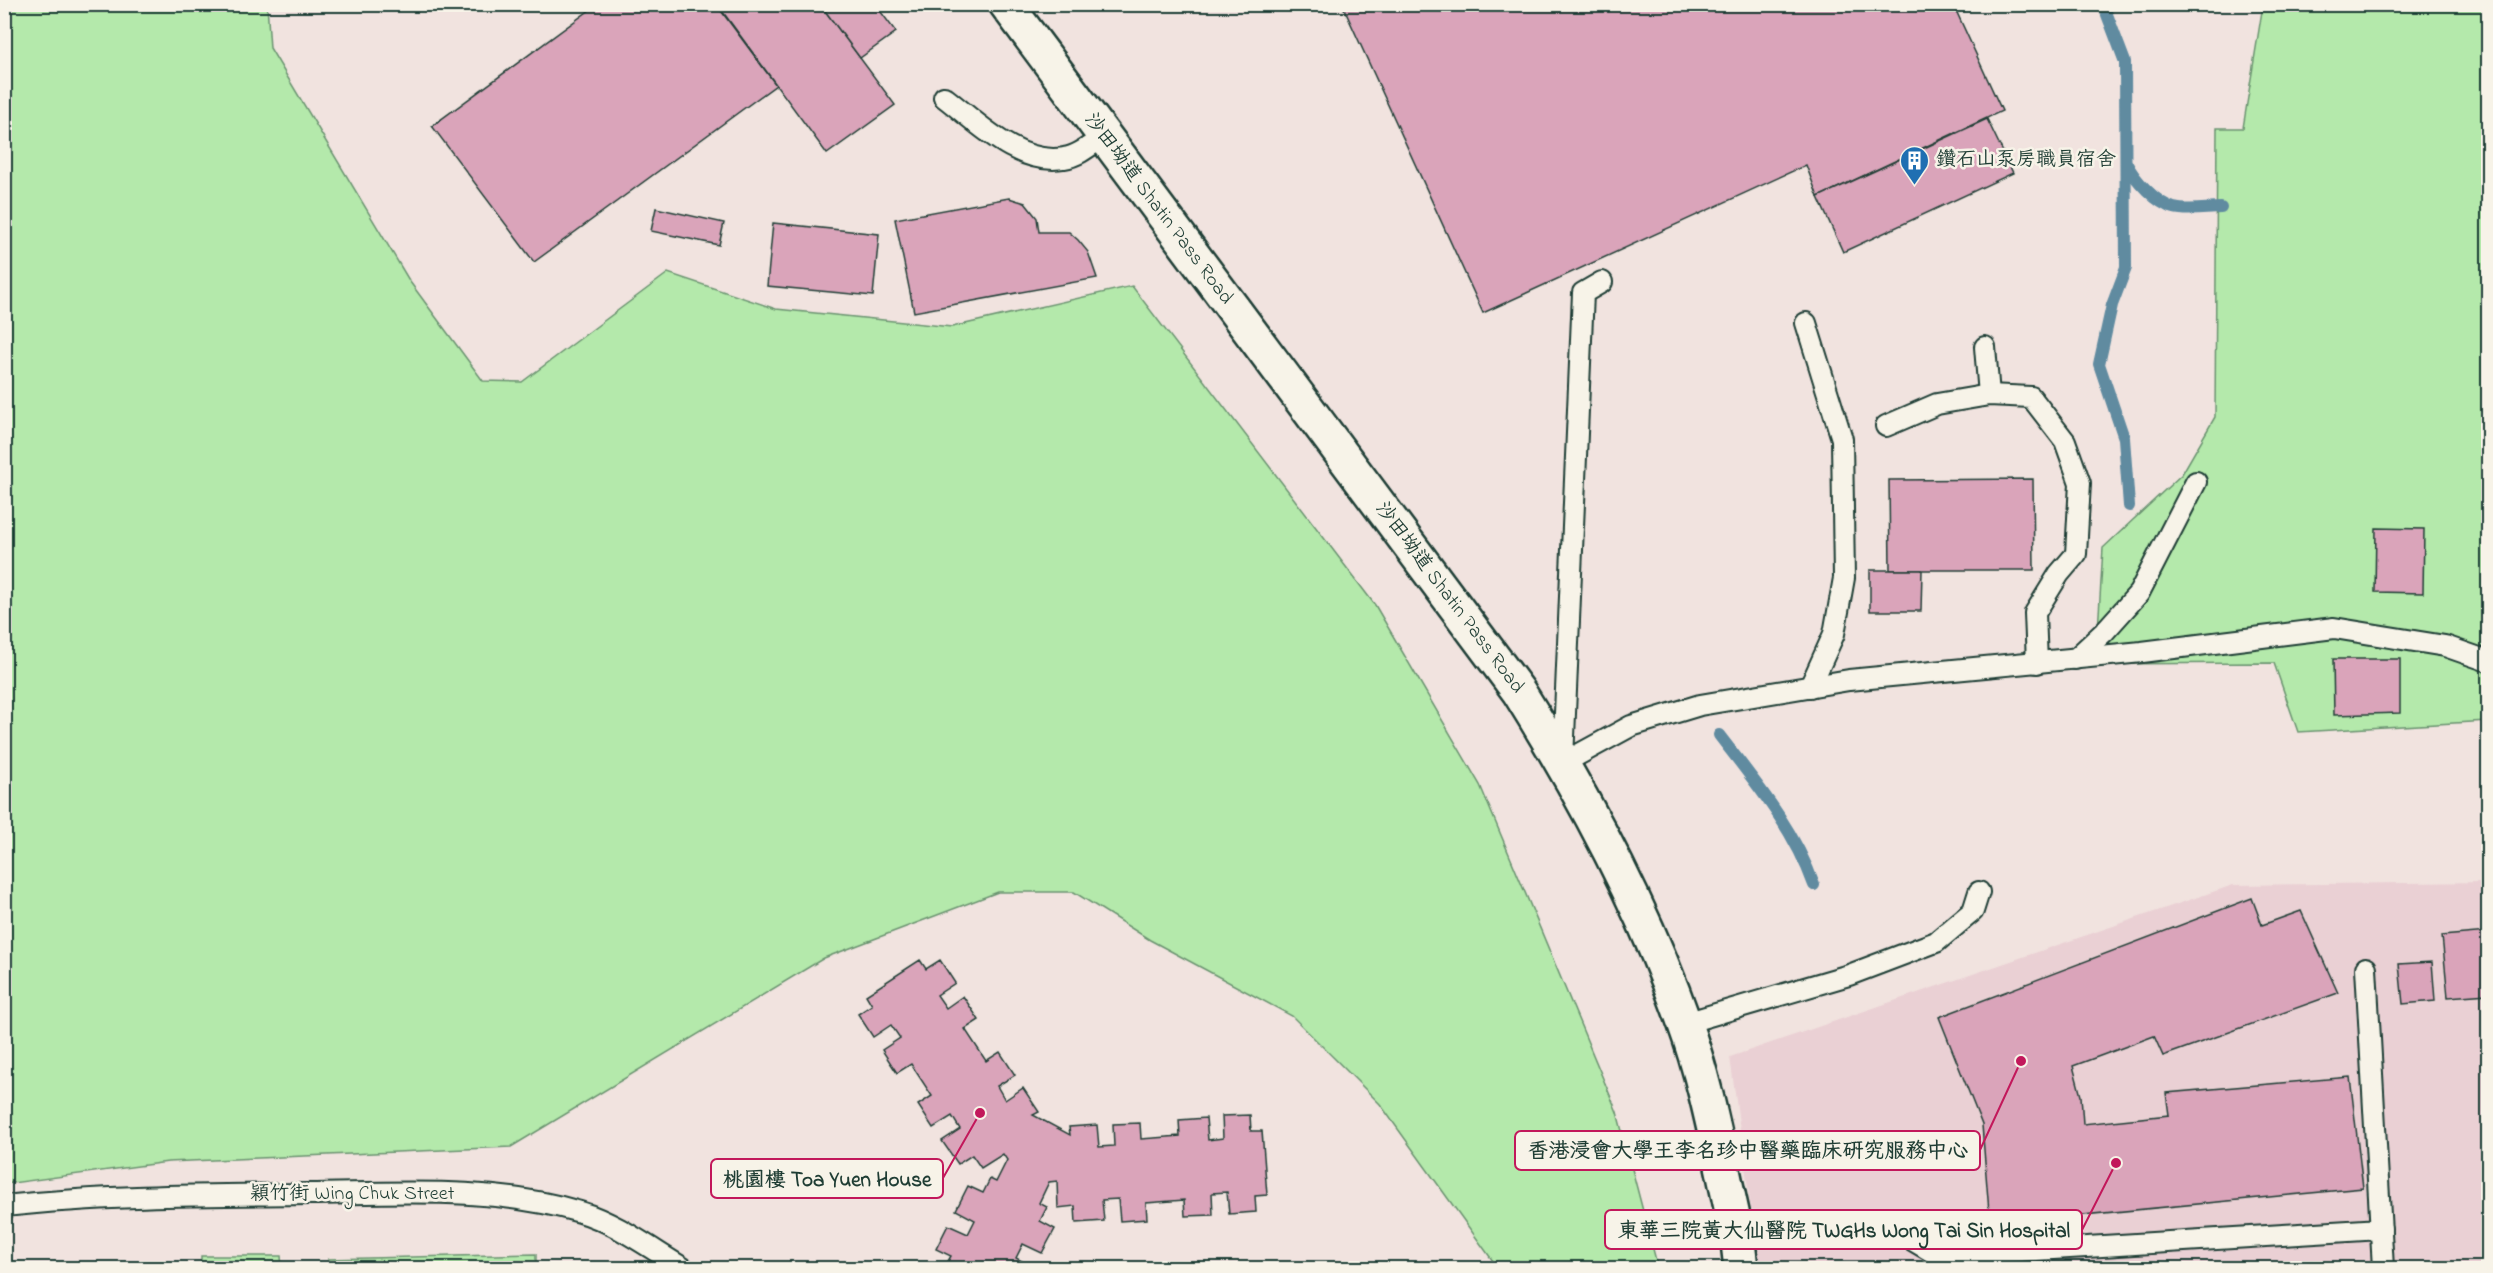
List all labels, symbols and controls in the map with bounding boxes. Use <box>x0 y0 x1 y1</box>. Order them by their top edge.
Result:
street label: 沙田坳道 Shatin Pass Road <box>1076 107 1240 311</box>
building icon: 鑽石山泵房職員宿舍 <box>1899 144 1931 186</box>
place label: 鑽石山泵房職員宿舍 <box>1936 146 2116 175</box>
street label: 沙田坳道 Shatin Pass Road <box>1367 496 1531 700</box>
callout: 香港浸會大學王李名珍中醫藥臨床研究服務中心 <box>1515 1131 1980 1170</box>
text: 香港浸會大學王李名珍中醫藥臨床研究服務中心 <box>1528 1137 1969 1167</box>
callout: 桃園樓 Toa Yuen House <box>711 1159 943 1198</box>
text: 桃園樓 Toa Yuen House <box>723 1166 932 1196</box>
street label: 穎竹街 Wing Chuk Street <box>250 1180 455 1210</box>
callout: 東華三院黃大仙醫院 TWGHs Wong Tai Sin Hospital <box>1605 1210 2082 1249</box>
text: 東華三院黃大仙醫院 TWGHs Wong Tai Sin Hospital <box>1618 1217 2071 1249</box>

